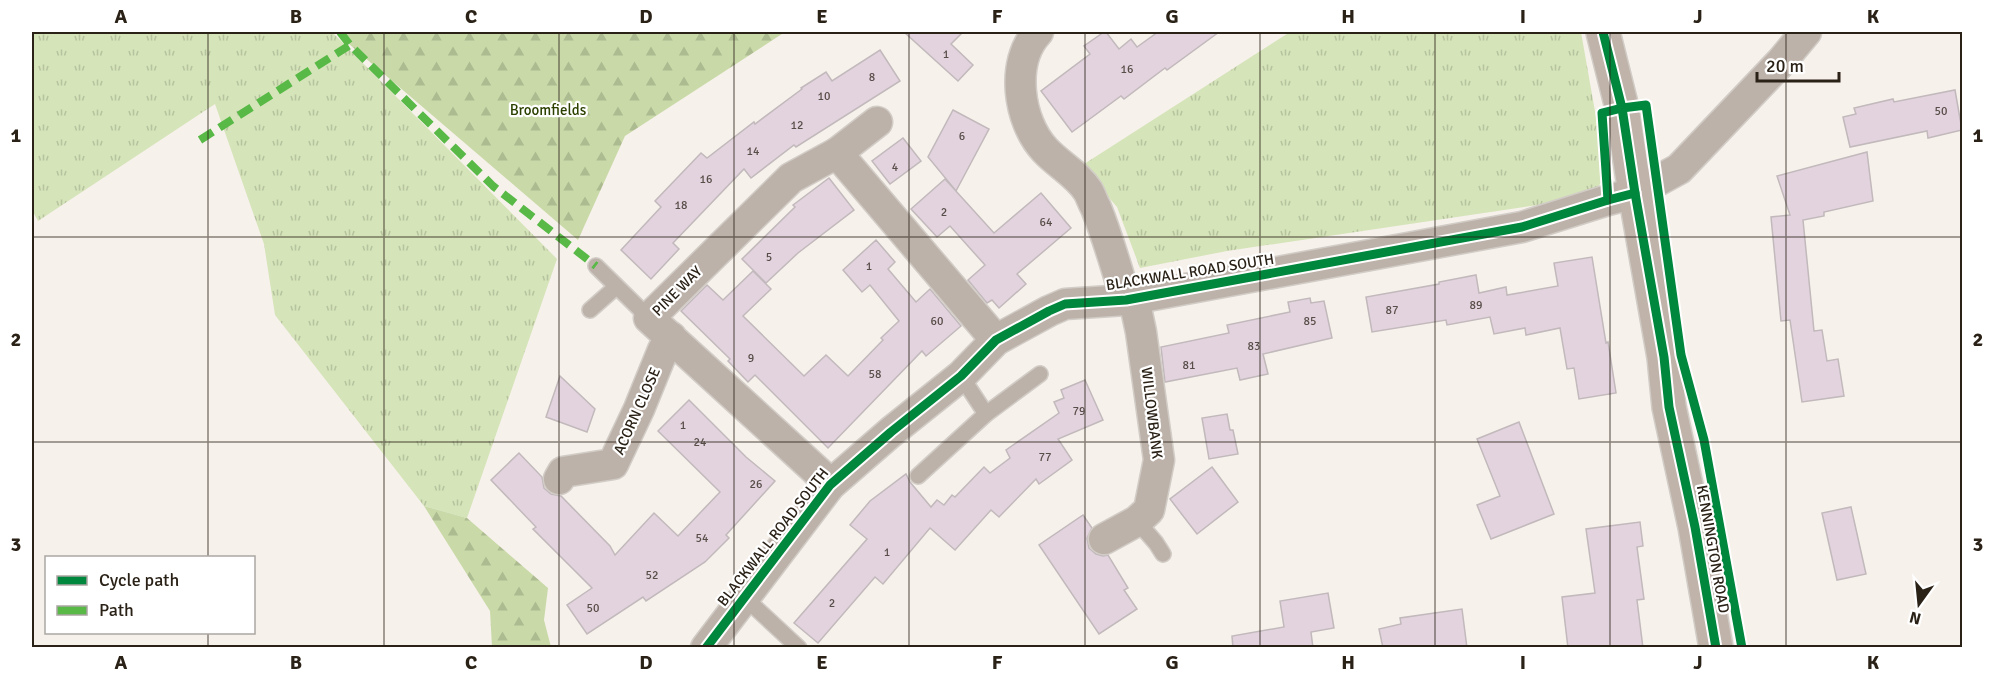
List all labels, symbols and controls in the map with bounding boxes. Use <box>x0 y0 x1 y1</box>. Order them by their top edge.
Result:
text: A <box>115 4 128 29</box>
text: B <box>290 4 302 29</box>
text: C <box>465 4 477 29</box>
text: D <box>639 4 653 29</box>
text: E <box>816 4 828 29</box>
text: F <box>992 4 1003 29</box>
text: G <box>1165 4 1179 29</box>
text: H <box>1341 4 1355 29</box>
text: I <box>1520 4 1526 29</box>
text: J <box>1693 4 1703 29</box>
text: K <box>1867 4 1880 29</box>
scale bar <box>1757 45 1840 83</box>
house number: 1 <box>943 47 949 62</box>
text: 20 m <box>1766 55 1804 77</box>
house number: 16 <box>1121 62 1133 77</box>
house number: 8 <box>869 70 875 85</box>
house number: 10 <box>818 89 830 104</box>
park label: Broomfields <box>510 101 587 119</box>
house number: 50 <box>1935 104 1947 119</box>
house number: 12 <box>791 118 803 133</box>
text: 1 <box>11 123 22 148</box>
text: 1 <box>1973 123 1984 148</box>
house number: 6 <box>959 129 965 144</box>
house number: 14 <box>747 144 760 159</box>
house number: 4 <box>892 160 899 175</box>
house number: 16 <box>700 172 712 187</box>
house number: 18 <box>675 198 687 213</box>
house number: 2 <box>941 205 947 220</box>
house number: 64 <box>1040 215 1053 230</box>
house number: 5 <box>766 250 772 265</box>
street label: BLACKWALL ROAD SOUTH <box>1105 250 1275 294</box>
house number: 1 <box>866 259 872 274</box>
street label: PINE WAY <box>648 262 706 320</box>
house number: 89 <box>1470 298 1482 313</box>
house number: 87 <box>1386 303 1398 318</box>
house number: 60 <box>931 314 943 329</box>
house number: 85 <box>1304 314 1316 329</box>
text: 2 <box>11 327 21 352</box>
text: 2 <box>1973 327 1983 352</box>
house number: 83 <box>1248 339 1260 354</box>
house number: 9 <box>748 351 754 366</box>
house number: 81 <box>1183 358 1195 373</box>
street label: ACORN CLOSE <box>610 365 664 457</box>
street label: WILLOWBANK <box>1137 366 1167 460</box>
house number: 58 <box>869 367 881 382</box>
house number: 79 <box>1073 404 1085 419</box>
house number: 1 <box>680 418 686 433</box>
house number: 24 <box>694 435 707 450</box>
house number: 77 <box>1039 450 1051 465</box>
street label: BLACKWALL ROAD SOUTH <box>714 464 832 610</box>
house number: 26 <box>750 477 762 492</box>
street label: KENNINGTON ROAD <box>1693 484 1733 614</box>
house number: 54 <box>696 531 709 546</box>
text: 3 <box>11 532 21 557</box>
text: 3 <box>1973 532 1983 557</box>
house number: 1 <box>884 545 890 560</box>
legend <box>45 556 255 634</box>
house number: 52 <box>646 568 658 583</box>
text: Cycle path <box>99 569 179 591</box>
north arrow <box>1889 574 1949 634</box>
house number: 2 <box>829 596 835 611</box>
text: Path <box>99 599 134 621</box>
house number: 50 <box>587 601 599 616</box>
text: N <box>1907 606 1923 629</box>
text: A <box>115 650 128 675</box>
text: B <box>290 650 302 675</box>
text: C <box>465 650 477 675</box>
text: D <box>639 650 653 675</box>
text: E <box>816 650 828 675</box>
text: F <box>992 650 1003 675</box>
text: G <box>1165 650 1179 675</box>
text: H <box>1341 650 1355 675</box>
text: I <box>1520 650 1526 675</box>
text: J <box>1693 650 1703 675</box>
text: K <box>1867 650 1880 675</box>

